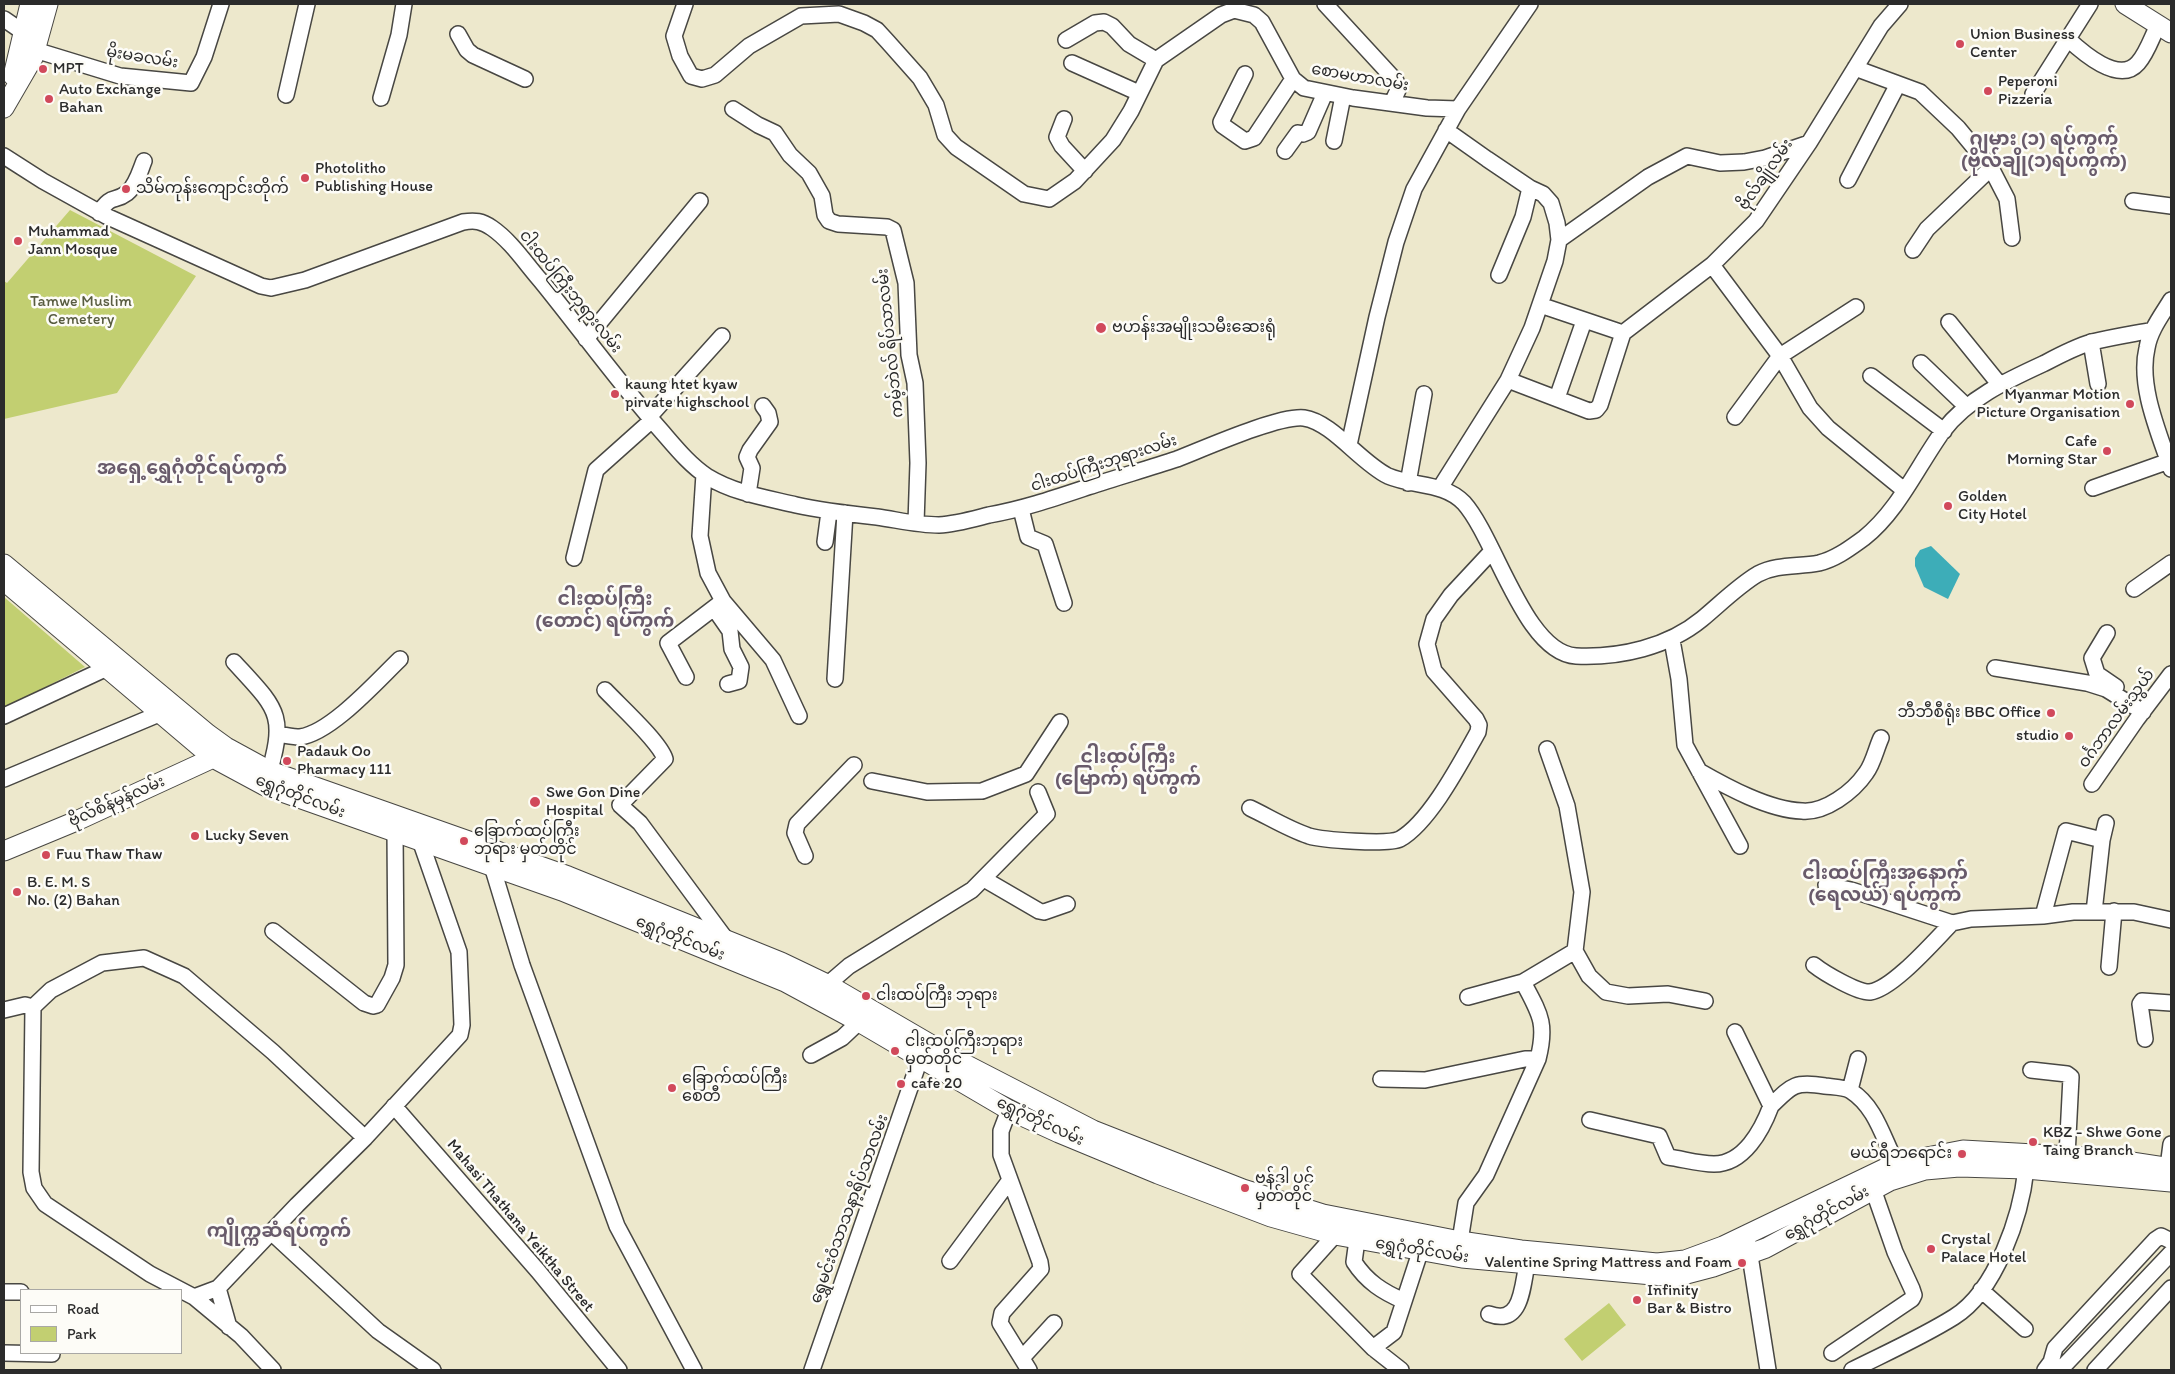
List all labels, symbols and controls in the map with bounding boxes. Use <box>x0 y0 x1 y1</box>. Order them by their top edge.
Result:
place label: Union Business Center <box>1970 25 2075 63</box>
marker: Union Business Center <box>1954 38 1966 50</box>
street label: မိုးမခလမ်း <box>105 43 179 73</box>
place label: MPT <box>53 59 84 79</box>
street label: စောမဟာလမ်း <box>1310 60 1410 96</box>
marker: MPT <box>37 63 49 75</box>
place label: Peperoni Pizzeria <box>1998 72 2058 110</box>
place label: Auto Exchange Bahan <box>59 80 161 118</box>
marker: Peperoni Pizzeria <box>1982 85 1994 97</box>
marker: Auto Exchange Bahan <box>43 93 55 105</box>
district label: ဂျမား (၁) ရပ်ကွက် (ဗိုလ်ချို(၁)ရပ်ကွက်) <box>1961 129 2127 173</box>
street label: ဗိုလ်ချိုလမ်း <box>1735 136 1797 214</box>
place label: Photolitho Publishing House <box>315 159 433 197</box>
marker: Photolitho Publishing House <box>299 172 311 184</box>
place label: သိမ်ကုန်းကျောင်းတိုက် <box>136 179 289 199</box>
marker: သိမ်ကုန်းကျောင်းတိုက် <box>120 183 132 195</box>
place label: Muhammad Jann Mosque <box>28 222 117 260</box>
street label: ငါးထပ်ကြီးဘုရားလမ်း <box>515 227 625 357</box>
marker: Muhammad Jann Mosque <box>12 235 24 247</box>
street label: ကမ့်ဘဲလ် ရိပ်သာလမ်း <box>874 267 908 419</box>
park label: Tamwe Muslim Cemetery <box>30 292 132 330</box>
place label: ဗဟန်းအမျိုးသမီးဆေးရုံ <box>1112 318 1276 338</box>
marker: ဗဟန်းအမျိုးသမီးဆေးရုံ <box>1094 321 1108 335</box>
place label: kaung htet kyaw pirvate highschool <box>625 375 749 413</box>
place label: Myanmar Motion Picture Organisation <box>1977 385 2120 423</box>
marker: kaung htet kyaw pirvate highschool <box>609 388 621 400</box>
marker: Myanmar Motion Picture Organisation <box>2124 398 2136 410</box>
street label: ငါးထပ်ကြီးဘုရားလမ်း <box>1029 431 1179 497</box>
place label: Cafe Morning Star <box>2007 432 2097 470</box>
marker: Cafe Morning Star <box>2101 445 2113 457</box>
district label: အရှေ့ရွှေဂုံတိုင်ရပ်ကွက် <box>97 458 287 480</box>
place label: Golden City Hotel <box>1958 487 2027 525</box>
marker: Golden City Hotel <box>1942 500 1954 512</box>
district label: ငါးထပ်ကြီး (တောင်) ရပ်ကွက် <box>536 589 674 633</box>
street label: ဝင်္ဂဘာလမ်းသွယ် <box>2075 666 2159 772</box>
place label: ဘီဘီစီရုံး BBC Office <box>1897 703 2041 723</box>
marker: ဘီဘီစီရုံး BBC Office <box>2045 707 2057 719</box>
place label: studio <box>2016 726 2059 746</box>
marker: studio <box>2063 730 2075 742</box>
place label: Padauk Oo Pharmacy 111 <box>297 742 391 780</box>
district label: ငါးထပ်ကြီး (မြောက်) ရပ်ကွက် <box>1055 747 1201 791</box>
marker: Padauk Oo Pharmacy 111 <box>281 755 293 767</box>
street label: ရွှေဂုံတိုင်လမ်း <box>253 771 347 823</box>
street label: ဗိုလ်စိန်မှန်လမ်း <box>66 772 168 832</box>
place label: Swe Gon Dine Hospital <box>546 783 640 821</box>
marker: Swe Gon Dine Hospital <box>528 795 542 809</box>
place label: ခြောက်ထပ်ကြီး ဘုရား မှတ်တိုင် <box>474 822 580 860</box>
place label: Lucky Seven <box>205 826 289 846</box>
marker: Lucky Seven <box>189 830 201 842</box>
marker: ခြောက်ထပ်ကြီး ဘုရား မှတ်တိုင် <box>458 835 470 847</box>
place label: Fuu Thaw Thaw <box>56 845 162 865</box>
marker: Fuu Thaw Thaw <box>40 849 52 861</box>
district label: ငါးထပ်ကြီးအနောက် (ရေလယ်) ရပ်ကွက် <box>1802 863 1968 907</box>
place label: B. E. M. S No. (2) Bahan <box>27 873 120 911</box>
marker: B. E. M. S No. (2) Bahan <box>11 886 23 898</box>
street label: ရွှေဂုံတိုင်လမ်း <box>633 912 727 966</box>
place label: ငါးထပ်ကြီး ဘုရား <box>876 986 998 1006</box>
marker: ငါးထပ်ကြီး ဘုရား <box>860 990 872 1002</box>
place label: ငါးထပ်ကြီးဘုရား မှတ်တိုင် <box>905 1032 1023 1070</box>
marker: ငါးထပ်ကြီးဘုရား မှတ်တိုင် <box>889 1045 901 1057</box>
place label: ခြောက်ထပ်ကြီး စေတီ <box>682 1069 788 1107</box>
place label: cafe 20 <box>911 1074 962 1094</box>
marker: cafe 20 <box>895 1078 907 1090</box>
marker: ခြောက်ထပ်ကြီး စေတီ <box>666 1082 678 1094</box>
street label: ရွှေဂုံတိုင်လမ်း <box>993 1093 1087 1151</box>
street label: ရွှေမင်းဝံသာသနာ့ရိပ်သာလမ်း <box>807 1112 893 1306</box>
place label: KBZ - Shwe Gone Taing Branch <box>2043 1123 2162 1161</box>
street label: Mahasi Thathana Yeiktha Street <box>442 1136 598 1316</box>
marker: KBZ - Shwe Gone Taing Branch <box>2027 1136 2039 1148</box>
place label: မယ်ရီဘရောင်း <box>1850 1144 1952 1164</box>
marker: မယ်ရီဘရောင်း <box>1956 1148 1968 1160</box>
place label: ဗန်ဒါ ပင် မှတ်တိုင် <box>1255 1169 1314 1207</box>
marker: ဗန်ဒါ ပင် မှတ်တိုင် <box>1239 1182 1251 1194</box>
street label: ရွှေဂုံတိုင်လမ်း <box>1781 1183 1873 1245</box>
district label: ကျိုက္ကဆံရပ်ကွက် <box>207 1221 351 1243</box>
place label: Crystal Palace Hotel <box>1941 1230 2026 1268</box>
street label: ရွှေဂုံတိုင်လမ်း <box>1374 1234 1470 1268</box>
marker: Crystal Palace Hotel <box>1925 1243 1937 1255</box>
place label: Valentine Spring Mattress and Foam <box>1484 1253 1732 1273</box>
marker: Valentine Spring Mattress and Foam <box>1736 1257 1748 1269</box>
place label: Infinity Bar & Bistro <box>1647 1281 1732 1319</box>
legend <box>20 1289 182 1354</box>
marker: Infinity Bar & Bistro <box>1631 1294 1643 1306</box>
text: Road <box>67 1300 99 1318</box>
text: Park <box>67 1325 97 1343</box>

